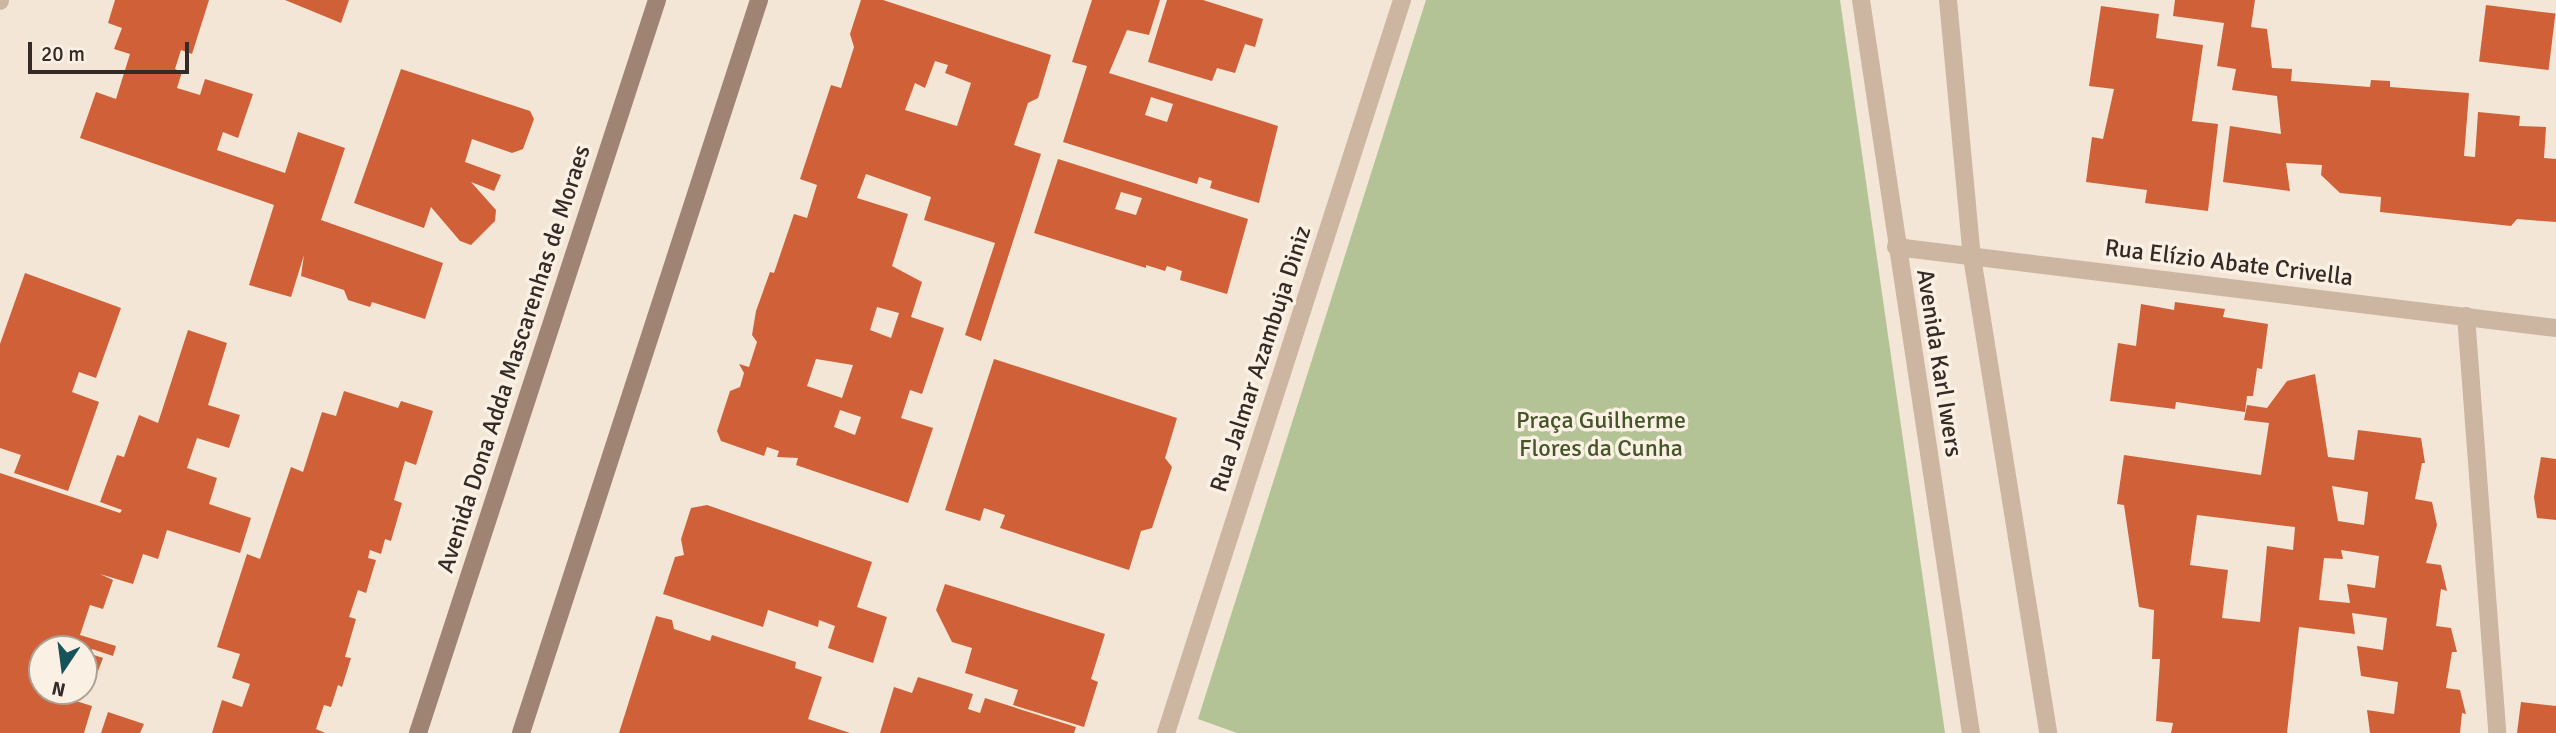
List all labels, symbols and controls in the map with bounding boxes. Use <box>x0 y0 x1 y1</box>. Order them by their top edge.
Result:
scale bar <box>32 28 192 72</box>
text: 20 m <box>41 41 85 67</box>
street label: Avenida Dona Adda Mascarenhas de Moraes <box>431 142 597 576</box>
street label: Rua Jalmar Azambuja Diniz <box>1204 222 1318 496</box>
street label: Rua Elízio Abate Crivella <box>2103 233 2355 293</box>
street label: Avenida Karl Iwers <box>1910 267 1968 459</box>
park label: Praça Guilherme Flores da Cunha <box>1516 407 1686 463</box>
north arrow <box>28 635 98 705</box>
text: N <box>50 675 68 702</box>

